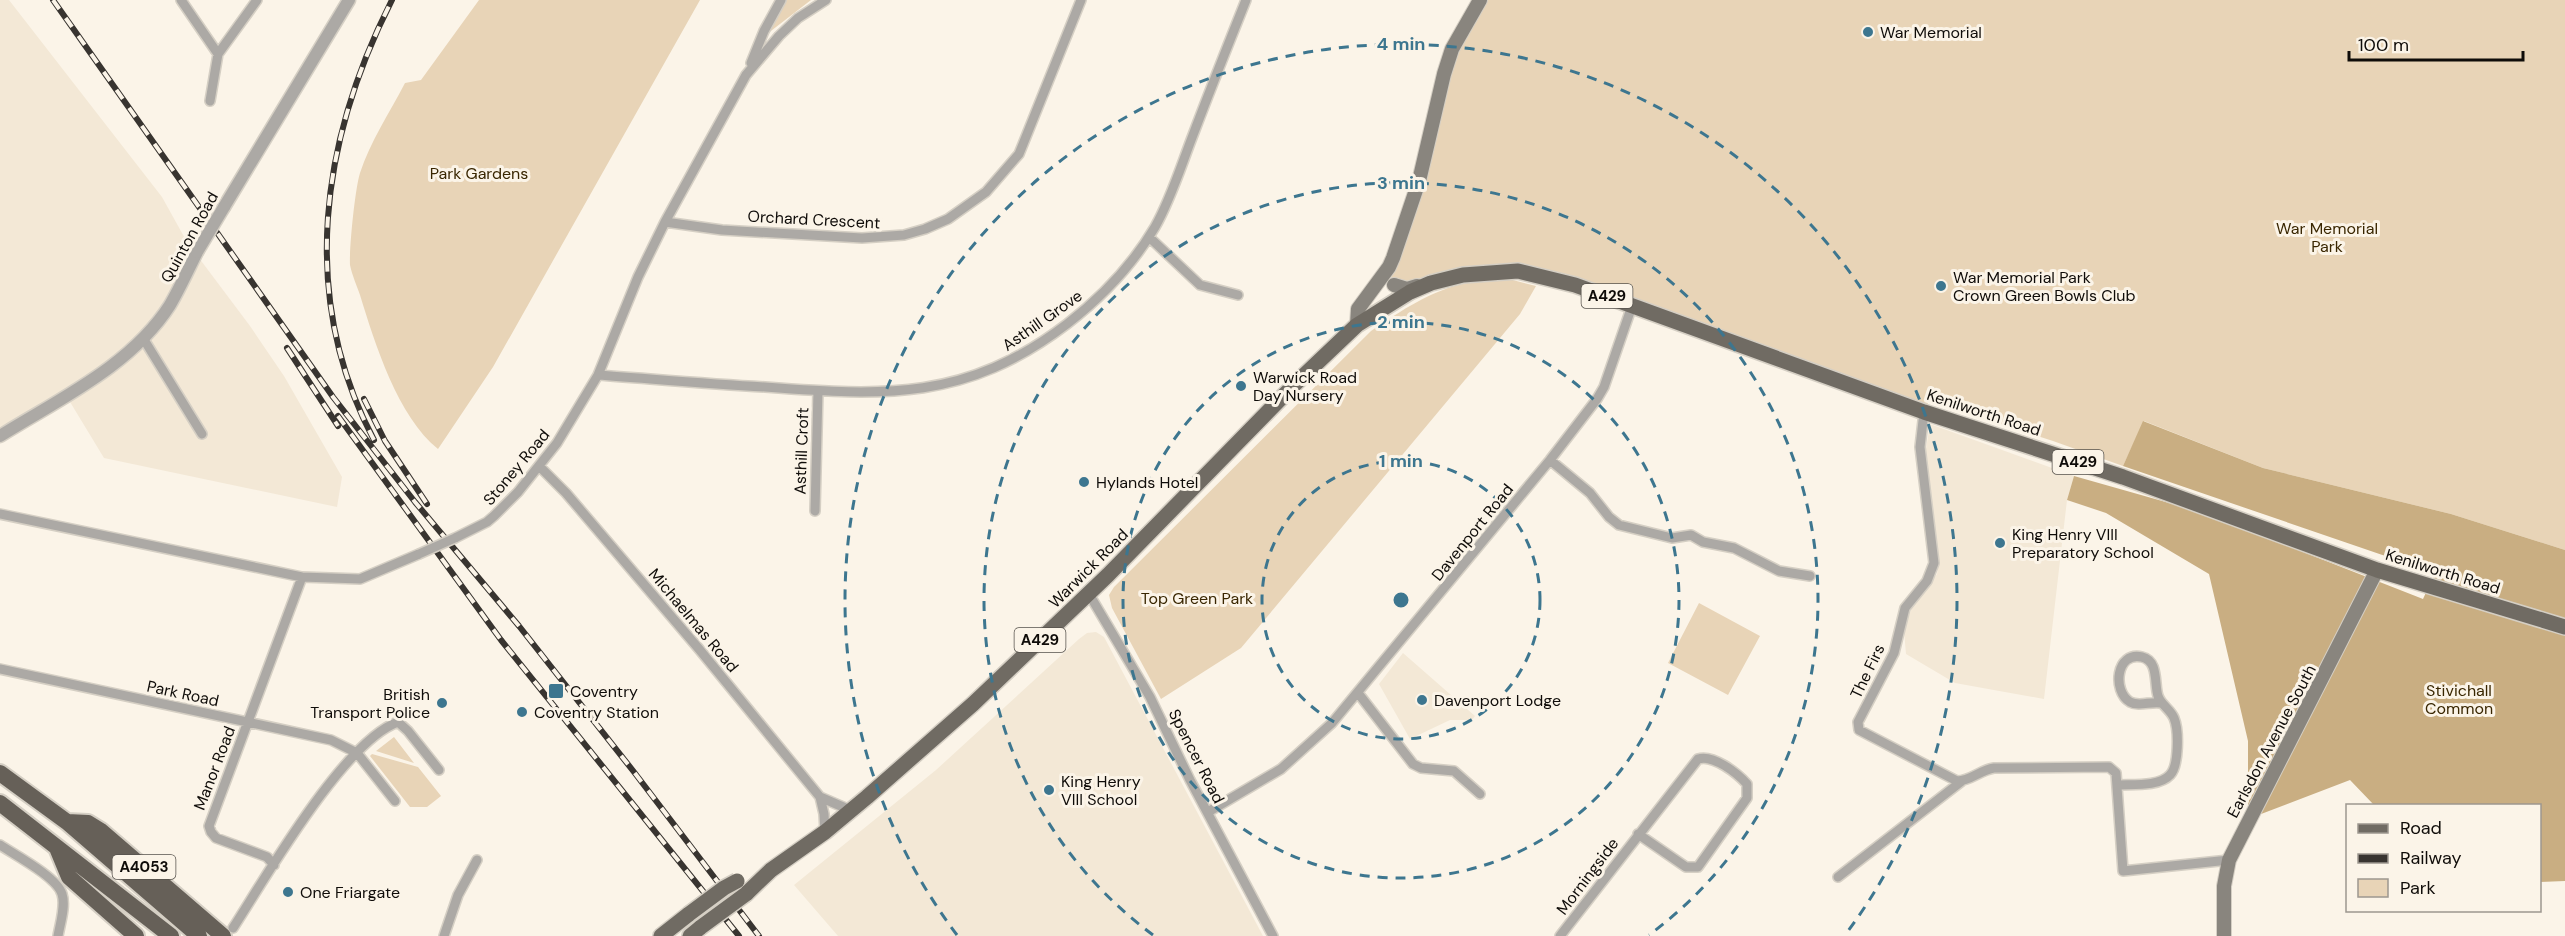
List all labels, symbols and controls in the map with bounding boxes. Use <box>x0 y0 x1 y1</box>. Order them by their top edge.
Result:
place label: War Memorial <box>1880 22 1982 43</box>
scale bar <box>2349 24 2523 62</box>
marker: War Memorial <box>1861 25 1875 39</box>
text: 4 min <box>1377 32 1425 56</box>
text: 100 m <box>2358 33 2409 57</box>
park label: Park Gardens <box>430 163 528 184</box>
text: 3 min <box>1377 171 1425 195</box>
street label: Quinton Road <box>156 188 223 286</box>
street label: Orchard Crescent <box>747 206 881 233</box>
park label: War Memorial Park <box>2276 218 2378 257</box>
place label: War Memorial Park Crown Green Bowls Club <box>1953 267 2135 306</box>
marker: War Memorial Park Crown Green Bowls Club <box>1934 279 1948 293</box>
road number: A429 <box>1582 284 1632 308</box>
street label: Asthill Grove <box>998 285 1086 356</box>
text: 2 min <box>1377 310 1425 334</box>
place label: Warwick Road Day Nursery <box>1253 367 1357 406</box>
marker: Warwick Road Day Nursery <box>1234 379 1248 393</box>
street label: Kenilworth Road <box>1924 384 2044 441</box>
street label: Asthill Croft <box>789 407 814 495</box>
street label: Stoney Road <box>478 425 554 510</box>
text: 1 min <box>1379 449 1423 473</box>
road number: A429 <box>2052 450 2104 474</box>
place label: Hylands Hotel <box>1096 472 1198 493</box>
marker: Hylands Hotel <box>1077 475 1091 489</box>
street label: Davenport Road <box>1427 479 1518 585</box>
street label: Warwick Road <box>1044 524 1133 613</box>
place label: King Henry VIII Preparatory School <box>2012 524 2154 563</box>
marker: King Henry VIII Preparatory School <box>1993 536 2007 550</box>
street label: Kenilworth Road <box>2383 544 2503 599</box>
street label: Michaelmas Road <box>644 564 743 677</box>
park label: Top Green Park <box>1141 588 1253 609</box>
centre of rings <box>1391 590 1411 610</box>
road number: A429 <box>1014 628 1066 652</box>
street label: The Firs <box>1845 641 1890 702</box>
street label: Earlsdon Avenue South <box>2222 661 2321 821</box>
street label: Park Road <box>145 676 221 711</box>
park label: Stivichall Common <box>2425 680 2493 719</box>
place label: Coventry <box>570 681 638 702</box>
marker: Coventry <box>547 682 565 700</box>
place label: British Transport Police <box>310 684 430 723</box>
place label: Davenport Lodge <box>1434 690 1561 711</box>
marker: Davenport Lodge <box>1415 693 1429 707</box>
marker: British Transport Police <box>435 696 449 710</box>
place label: Coventry Station <box>534 702 659 723</box>
marker: Coventry Station <box>515 705 529 719</box>
street label: Spencer Road <box>1164 705 1229 807</box>
street label: Manor Road <box>189 723 240 813</box>
place label: King Henry VIII School <box>1061 771 1141 810</box>
marker: King Henry VIII School <box>1042 783 1056 797</box>
legend <box>2346 804 2541 912</box>
text: Road <box>2400 816 2442 840</box>
street label: Morningside <box>1552 834 1623 919</box>
text: Railway <box>2400 846 2462 870</box>
road number: A4053 <box>112 855 176 879</box>
text: Park <box>2400 876 2436 900</box>
place label: One Friargate <box>300 882 400 903</box>
marker: One Friargate <box>281 885 295 899</box>

